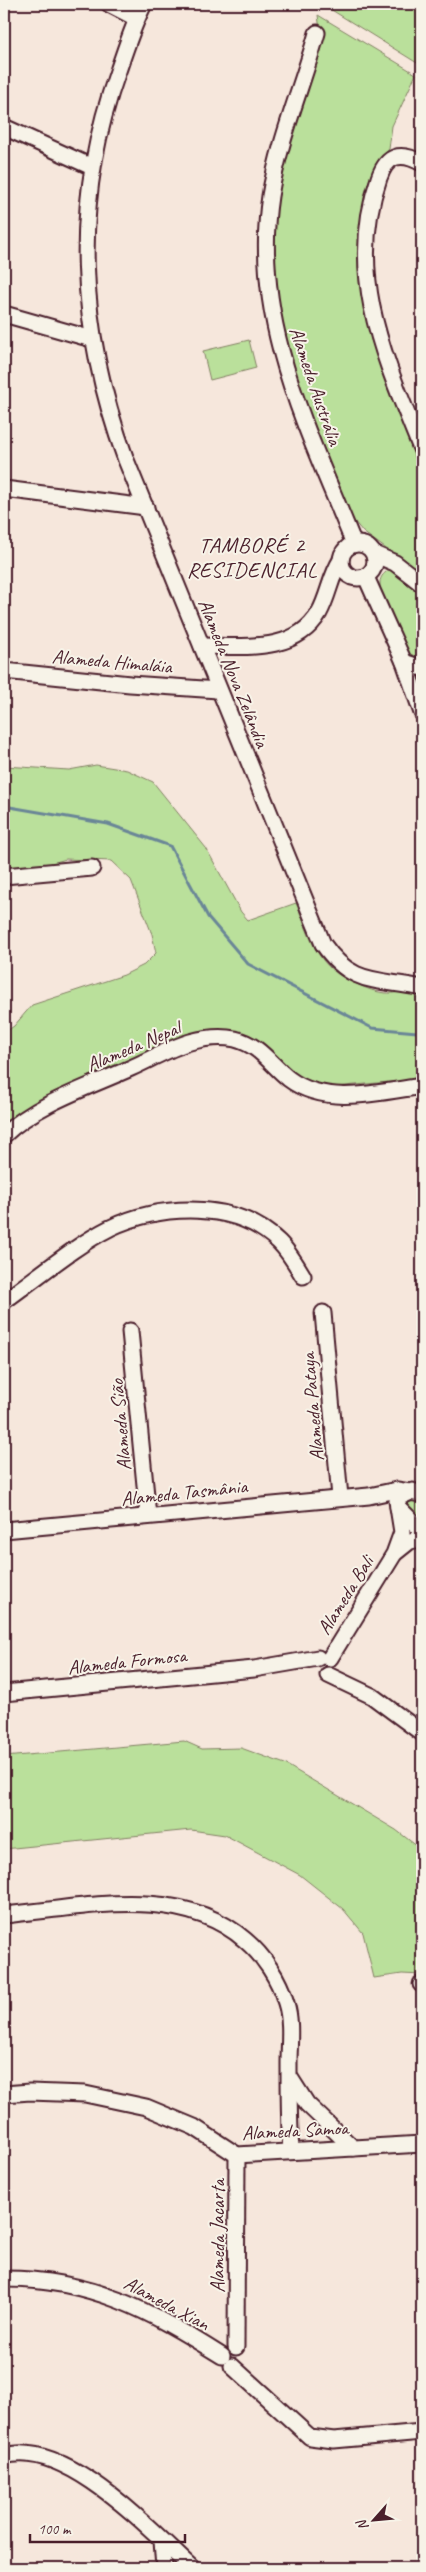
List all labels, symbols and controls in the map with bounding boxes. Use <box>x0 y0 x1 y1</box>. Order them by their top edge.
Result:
street label: Alameda Austrália <box>284 324 348 451</box>
district label: TAMBORÉ 2 RESIDENCIAL <box>187 531 317 584</box>
street label: Alameda Nova Zelândia <box>192 595 275 753</box>
street label: Alameda Himaláia <box>51 644 175 679</box>
street label: Alameda Nepal <box>83 1014 187 1077</box>
street label: Alameda Pataya <box>295 1350 330 1462</box>
street label: Alameda Sião <box>104 1377 137 1472</box>
street label: Alameda Tasmânia <box>120 1473 250 1512</box>
street label: Alameda Bali <box>311 1549 381 1639</box>
street label: Alameda Formosa <box>67 1643 189 1680</box>
street label: Alameda Samoa <box>241 2115 351 2146</box>
street label: Alameda Jacarta <box>205 2177 230 2293</box>
street label: Alameda Xian <box>120 2271 215 2337</box>
north arrow <box>348 2494 398 2544</box>
scale bar <box>30 2512 185 2544</box>
text: N <box>352 2516 372 2533</box>
text: 100 m <box>38 2520 72 2539</box>

